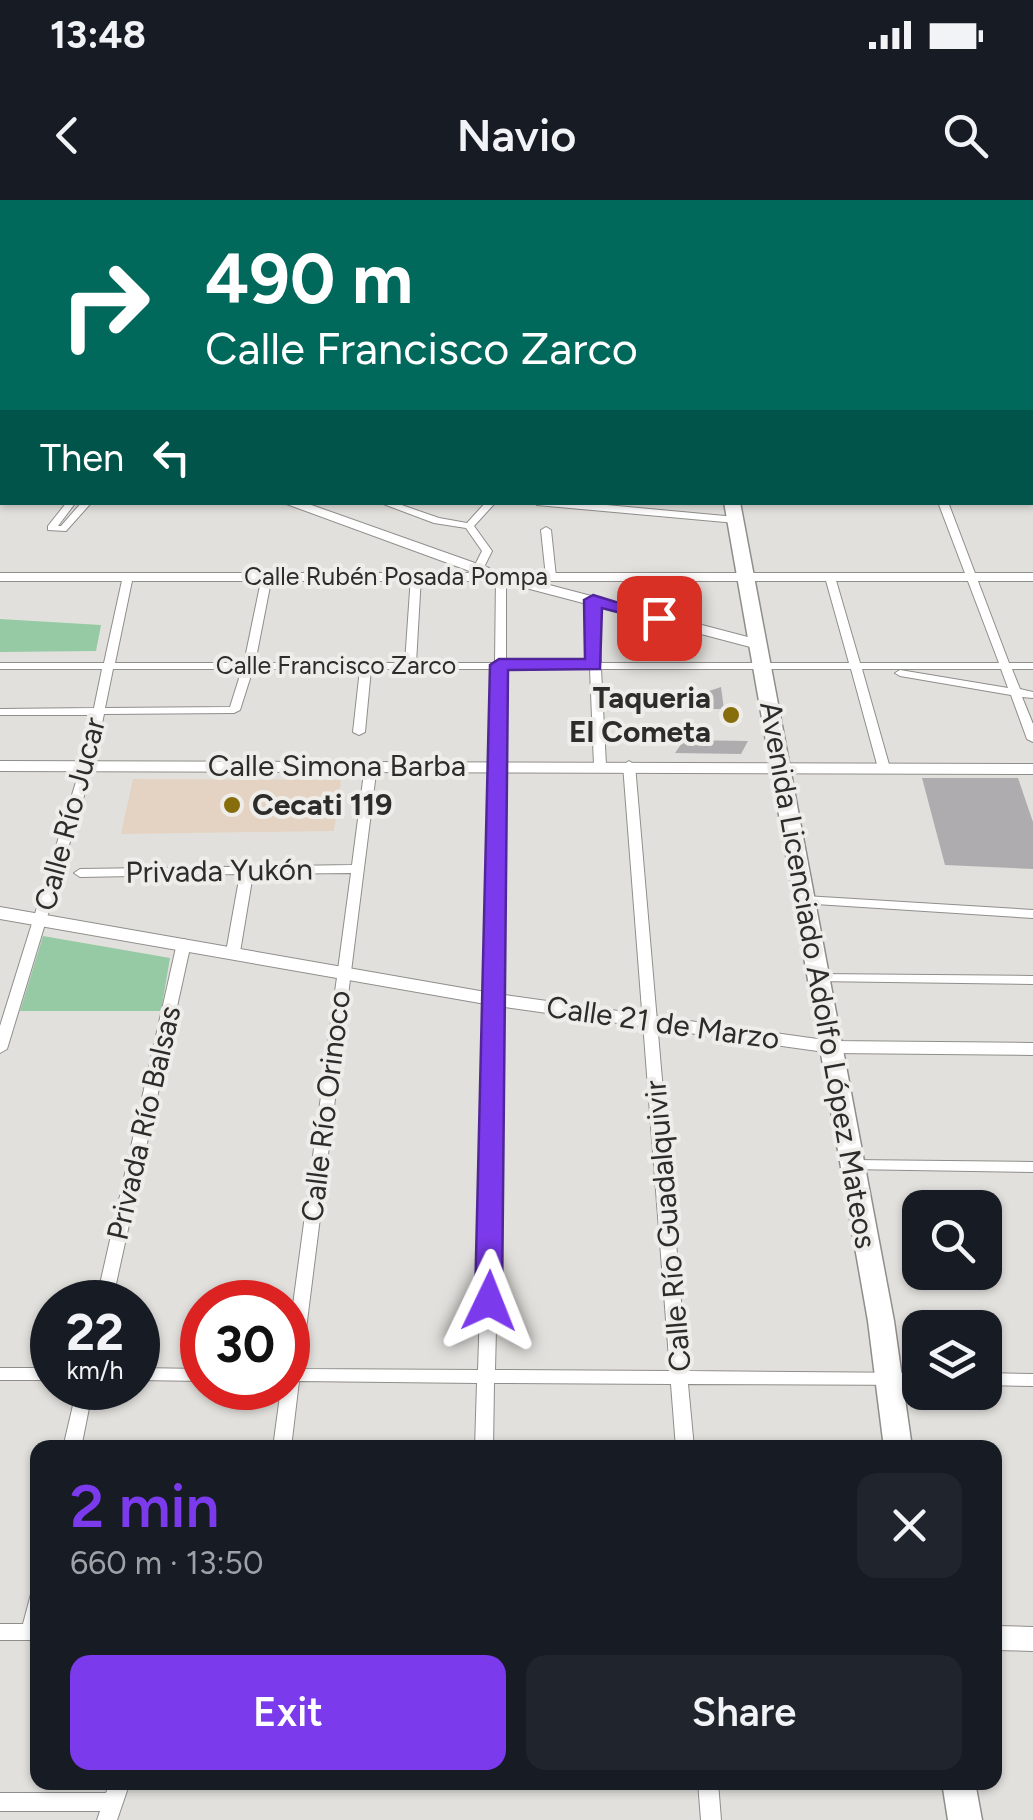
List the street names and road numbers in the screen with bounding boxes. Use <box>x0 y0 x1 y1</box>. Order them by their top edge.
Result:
street label: Calle Rubén Posada Pompa <box>244 561 548 591</box>
street label: Calle Francisco Zarco <box>216 650 456 680</box>
street label: Avenida Licenciado Adolfo López Mateos <box>752 699 885 1251</box>
street label: Calle Río Jucar <box>26 713 113 914</box>
street label: Calle Simona Barba <box>208 747 466 784</box>
street label: Privada Yukón <box>125 850 313 891</box>
street label: Calle Río Orinoco <box>293 988 358 1224</box>
street label: Calle 21 de Marzo <box>544 988 782 1057</box>
street label: Privada Río Balsas <box>99 1002 188 1244</box>
street label: Calle Río Guadalquivir <box>636 1079 699 1373</box>

